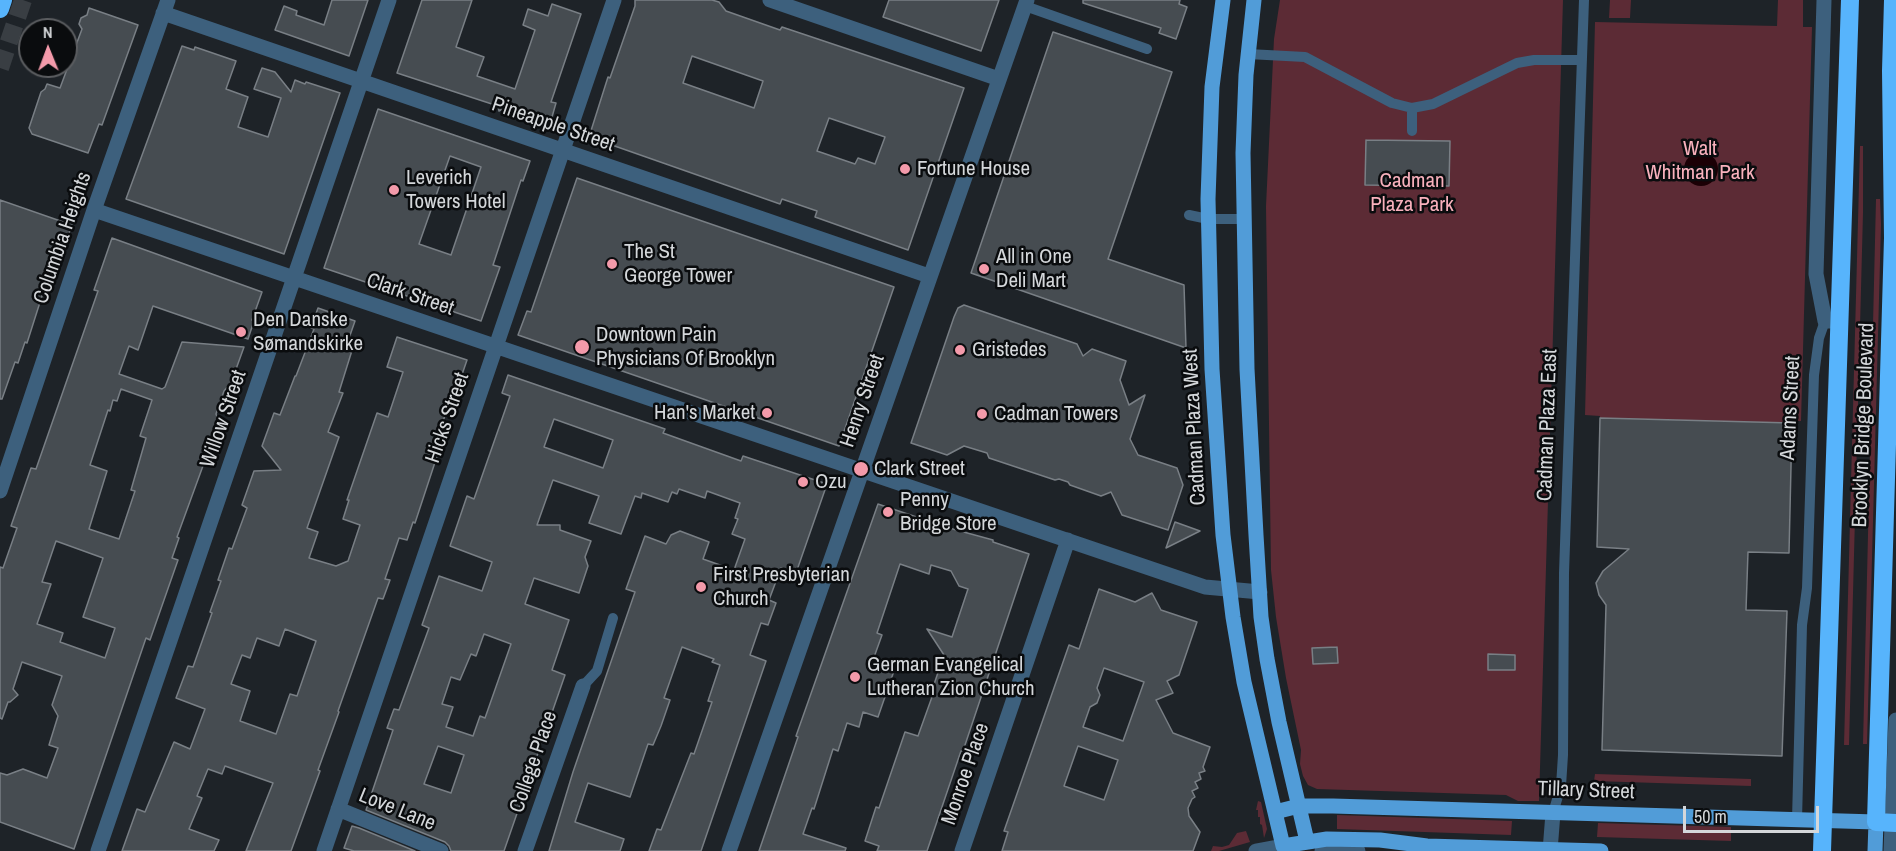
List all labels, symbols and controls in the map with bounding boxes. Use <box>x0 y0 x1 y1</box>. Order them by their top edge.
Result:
north arrow <box>18 18 78 78</box>
text: N <box>43 21 53 43</box>
street label: Pineapple Street <box>488 92 618 158</box>
park label: Walt Whitman Park <box>1645 136 1755 186</box>
place label: Fortune House <box>917 156 1030 182</box>
marker: Fortune House <box>898 162 912 176</box>
place label: Leverich Towers Hotel <box>406 165 506 215</box>
park label: Cadman Plaza Park <box>1370 168 1454 218</box>
street label: Columbia Heights <box>29 169 97 307</box>
marker: Leverich Towers Hotel <box>387 183 401 197</box>
place label: The St George Tower <box>624 239 732 289</box>
place label: All in One Deli Mart <box>996 244 1072 294</box>
marker: The St George Tower <box>605 257 619 271</box>
marker: All in One Deli Mart <box>977 262 991 276</box>
street label: Clark Street <box>363 268 457 322</box>
place label: Den Danske Sømandskirke <box>253 307 363 357</box>
place label: Downtown Pain Physicians Of Brooklyn <box>596 322 775 372</box>
street label: Brooklyn Bridge Boulevard <box>1848 322 1880 528</box>
marker: Den Danske Sømandskirke <box>234 325 248 339</box>
place label: Gristedes <box>972 337 1047 363</box>
marker: Downtown Pain Physicians Of Brooklyn <box>573 338 591 356</box>
marker: Gristedes <box>953 343 967 357</box>
street label: Cadman Plaza West <box>1178 348 1212 506</box>
street label: Cadman Plaza East <box>1533 349 1563 501</box>
street label: Henry Street <box>835 351 891 451</box>
street label: Adams Street <box>1776 355 1806 461</box>
street label: Willow Street <box>196 367 252 471</box>
street label: Hicks Street <box>421 370 475 466</box>
place label: Han's Market <box>654 400 755 426</box>
place label: Cadman Towers <box>994 401 1118 427</box>
marker: Han's Market <box>760 406 774 420</box>
marker: Cadman Towers <box>975 407 989 421</box>
place label: Clark Street <box>874 456 965 482</box>
marker: Clark Street <box>852 460 870 478</box>
place label: Ozu <box>815 469 847 495</box>
marker: Ozu <box>796 475 810 489</box>
place label: Penny Bridge Store <box>900 487 997 537</box>
marker: Penny Bridge Store <box>881 505 895 519</box>
place label: First Presbyterian Church <box>713 562 850 612</box>
marker: First Presbyterian Church <box>694 580 708 594</box>
place label: German Evangelical Lutheran Zion Church <box>867 652 1035 702</box>
marker: German Evangelical Lutheran Zion Church <box>848 670 862 684</box>
street label: College Place <box>505 708 563 816</box>
street label: Monroe Place <box>937 720 995 828</box>
street label: Tillary Street <box>1537 777 1635 805</box>
street label: Love Lane <box>355 783 439 837</box>
scale bar <box>1686 794 1822 832</box>
text: 50 m <box>1694 804 1727 829</box>

